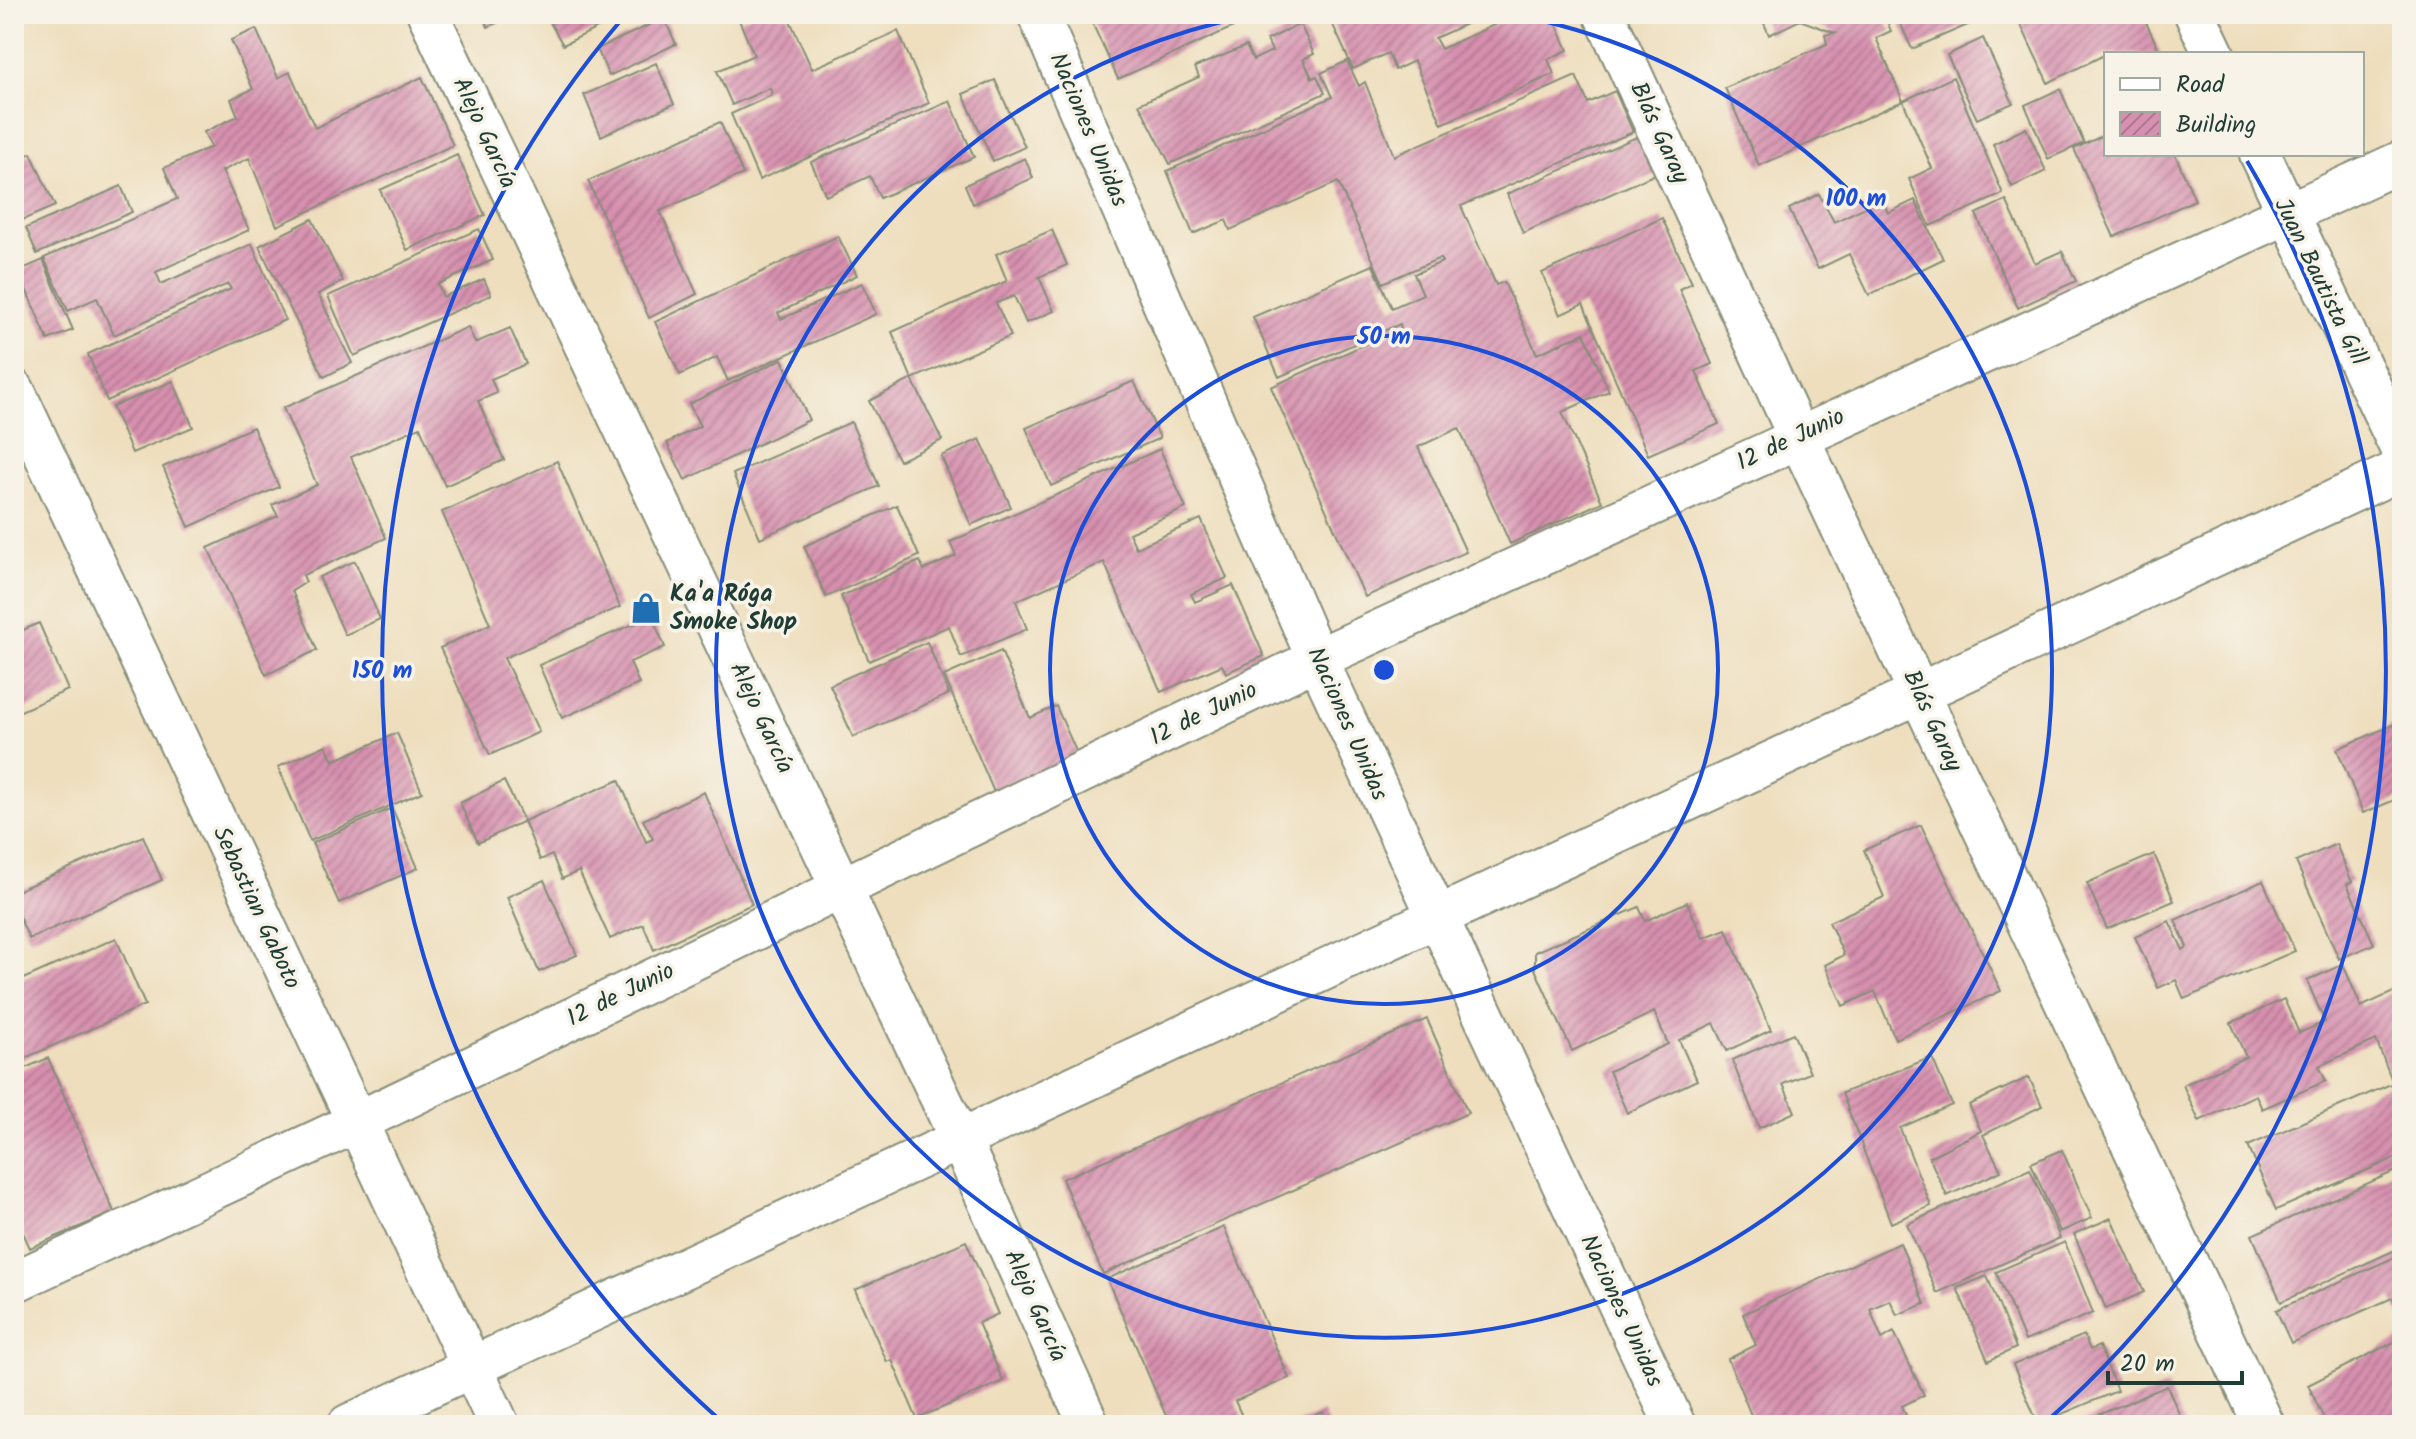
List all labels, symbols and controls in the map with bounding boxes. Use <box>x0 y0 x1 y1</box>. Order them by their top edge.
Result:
street label: Naciones Unidas <box>1038 47 1138 213</box>
legend <box>2104 52 2364 156</box>
text: Road <box>2176 66 2225 105</box>
street label: Alejo García <box>441 71 527 195</box>
street label: Blás Garay <box>1618 75 1700 191</box>
text: Building <box>2176 106 2256 145</box>
text: 100 m <box>1826 180 1886 219</box>
street label: Juan Bautista Gill <box>2263 192 2377 372</box>
text: 50 m <box>1356 318 1411 357</box>
street label: 12 de Junio <box>1730 398 1852 482</box>
place label: Ka'a Róga Smoke Shop <box>670 575 797 642</box>
shop icon: Ka'a Róga Smoke Shop <box>629 591 663 625</box>
street label: Naciones Unidas <box>1296 641 1398 807</box>
text: 150 m <box>352 652 412 691</box>
street label: Alejo García <box>718 656 804 780</box>
centre of rings <box>1370 656 1398 684</box>
street label: Blás Garay <box>1891 663 1973 779</box>
street label: 12 de Junio <box>1143 671 1265 757</box>
street label: Sebastian Gaboto <box>201 820 311 996</box>
street label: 12 de Junio <box>560 952 682 1038</box>
street label: Naciones Unidas <box>1569 1228 1673 1394</box>
street label: Alejo García <box>993 1244 1077 1368</box>
scale bar <box>2108 1335 2242 1385</box>
text: 20 m <box>2120 1345 2175 1384</box>

